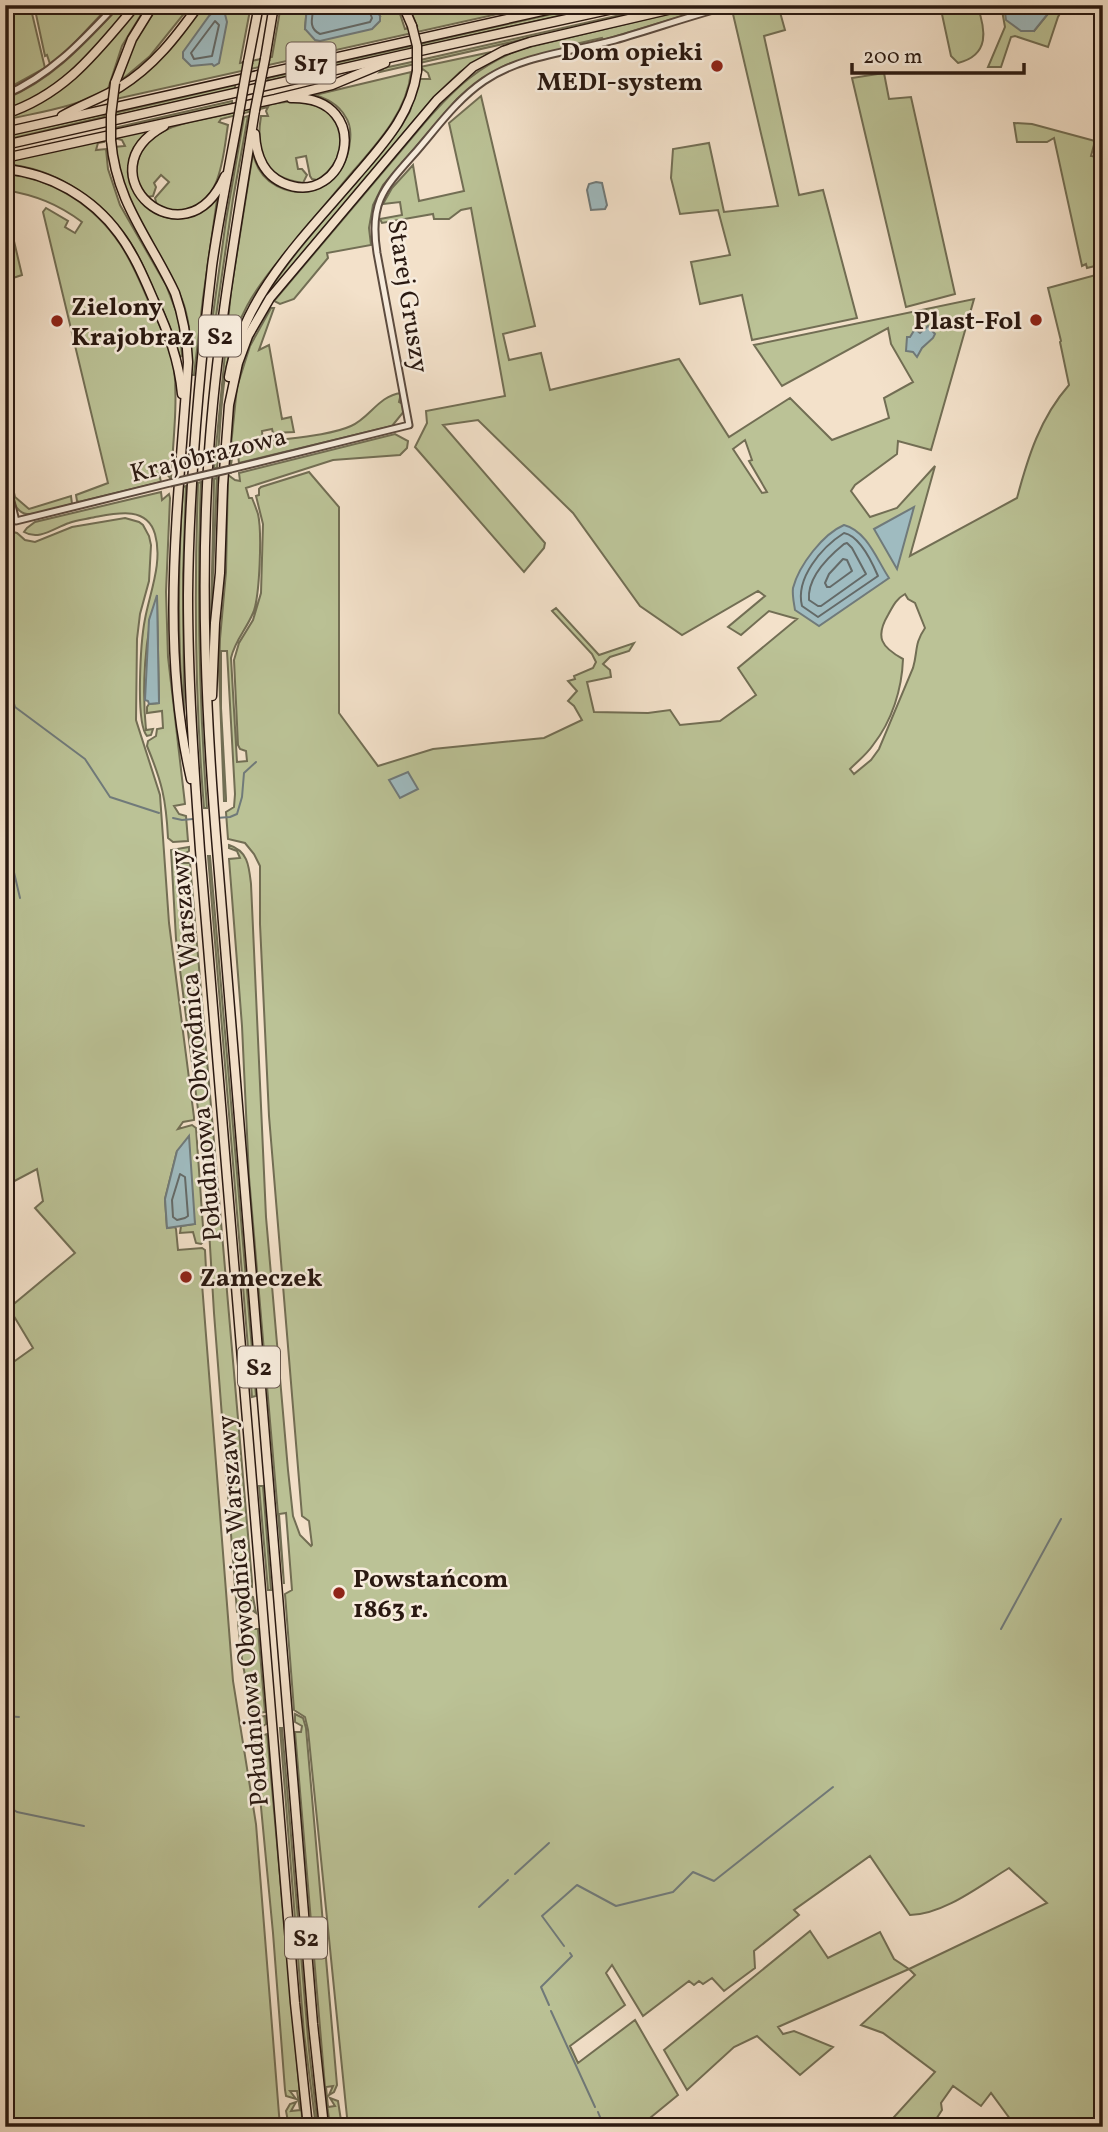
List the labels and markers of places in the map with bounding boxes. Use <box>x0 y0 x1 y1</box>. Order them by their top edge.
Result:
place label: Dom opieki MEDI-system <box>537 35 703 101</box>
marker: Dom opieki MEDI-system <box>709 58 725 74</box>
place label: Zielony Krajobraz <box>71 290 194 356</box>
place label: Plast-Fol <box>914 304 1022 340</box>
marker: Plast-Fol <box>1028 312 1044 328</box>
marker: Zielony Krajobraz <box>49 313 65 329</box>
place label: Zameczek <box>200 1261 323 1297</box>
marker: Zameczek <box>178 1269 194 1285</box>
place label: Powstańcom 1863 r. <box>353 1562 508 1628</box>
marker: Powstańcom 1863 r. <box>331 1585 347 1601</box>

